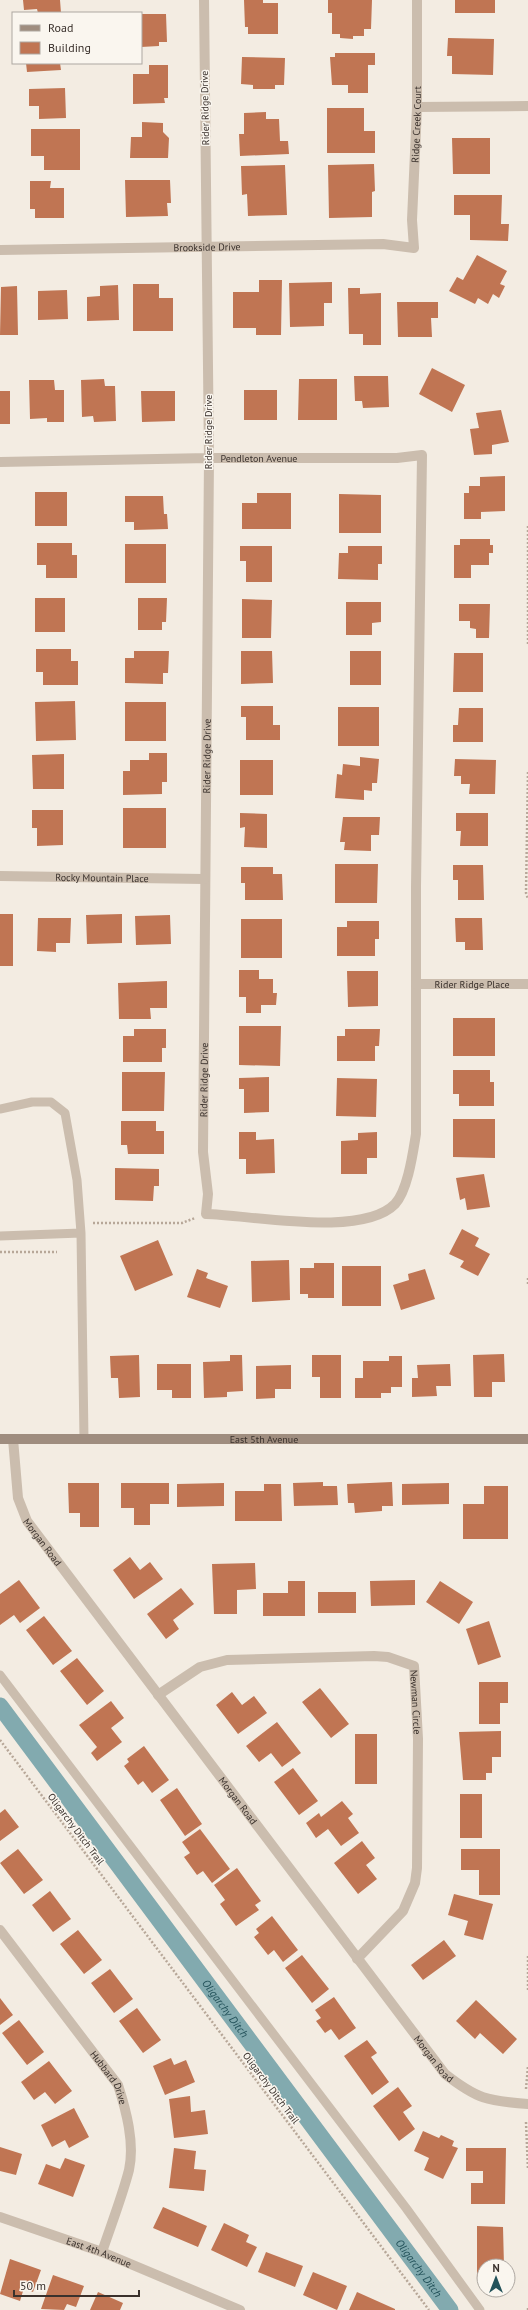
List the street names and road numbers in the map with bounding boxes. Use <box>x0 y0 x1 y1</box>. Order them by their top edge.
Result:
street label: Rider Ridge Drive <box>198 71 212 145</box>
street label: Ridge Creek Court <box>408 86 424 163</box>
street label: Brookside Drive <box>173 240 241 254</box>
street label: Rider Ridge Drive <box>202 395 215 469</box>
street label: Pendleton Avenue <box>220 452 297 465</box>
street label: Rider Ridge Drive <box>200 718 213 793</box>
street label: Rocky Mountain Place <box>55 870 149 885</box>
street label: Rider Ridge Place <box>434 978 510 991</box>
street label: Rider Ridge Drive <box>197 1042 210 1117</box>
street label: East 5th Avenue <box>230 1433 298 1446</box>
street label: Morgan Road <box>21 1515 65 1568</box>
street label: Newman Circle <box>408 1669 424 1735</box>
street label: Morgan Road <box>216 1774 260 1827</box>
street label: Oligarchy Ditch Trail <box>45 1791 107 1867</box>
street label: Morgan Road <box>411 2032 456 2085</box>
street label: Hubbard Drive <box>88 2048 130 2106</box>
street label: Oligarchy Ditch Trail <box>240 2050 302 2126</box>
street label: East 4th Avenue <box>65 2234 134 2270</box>

